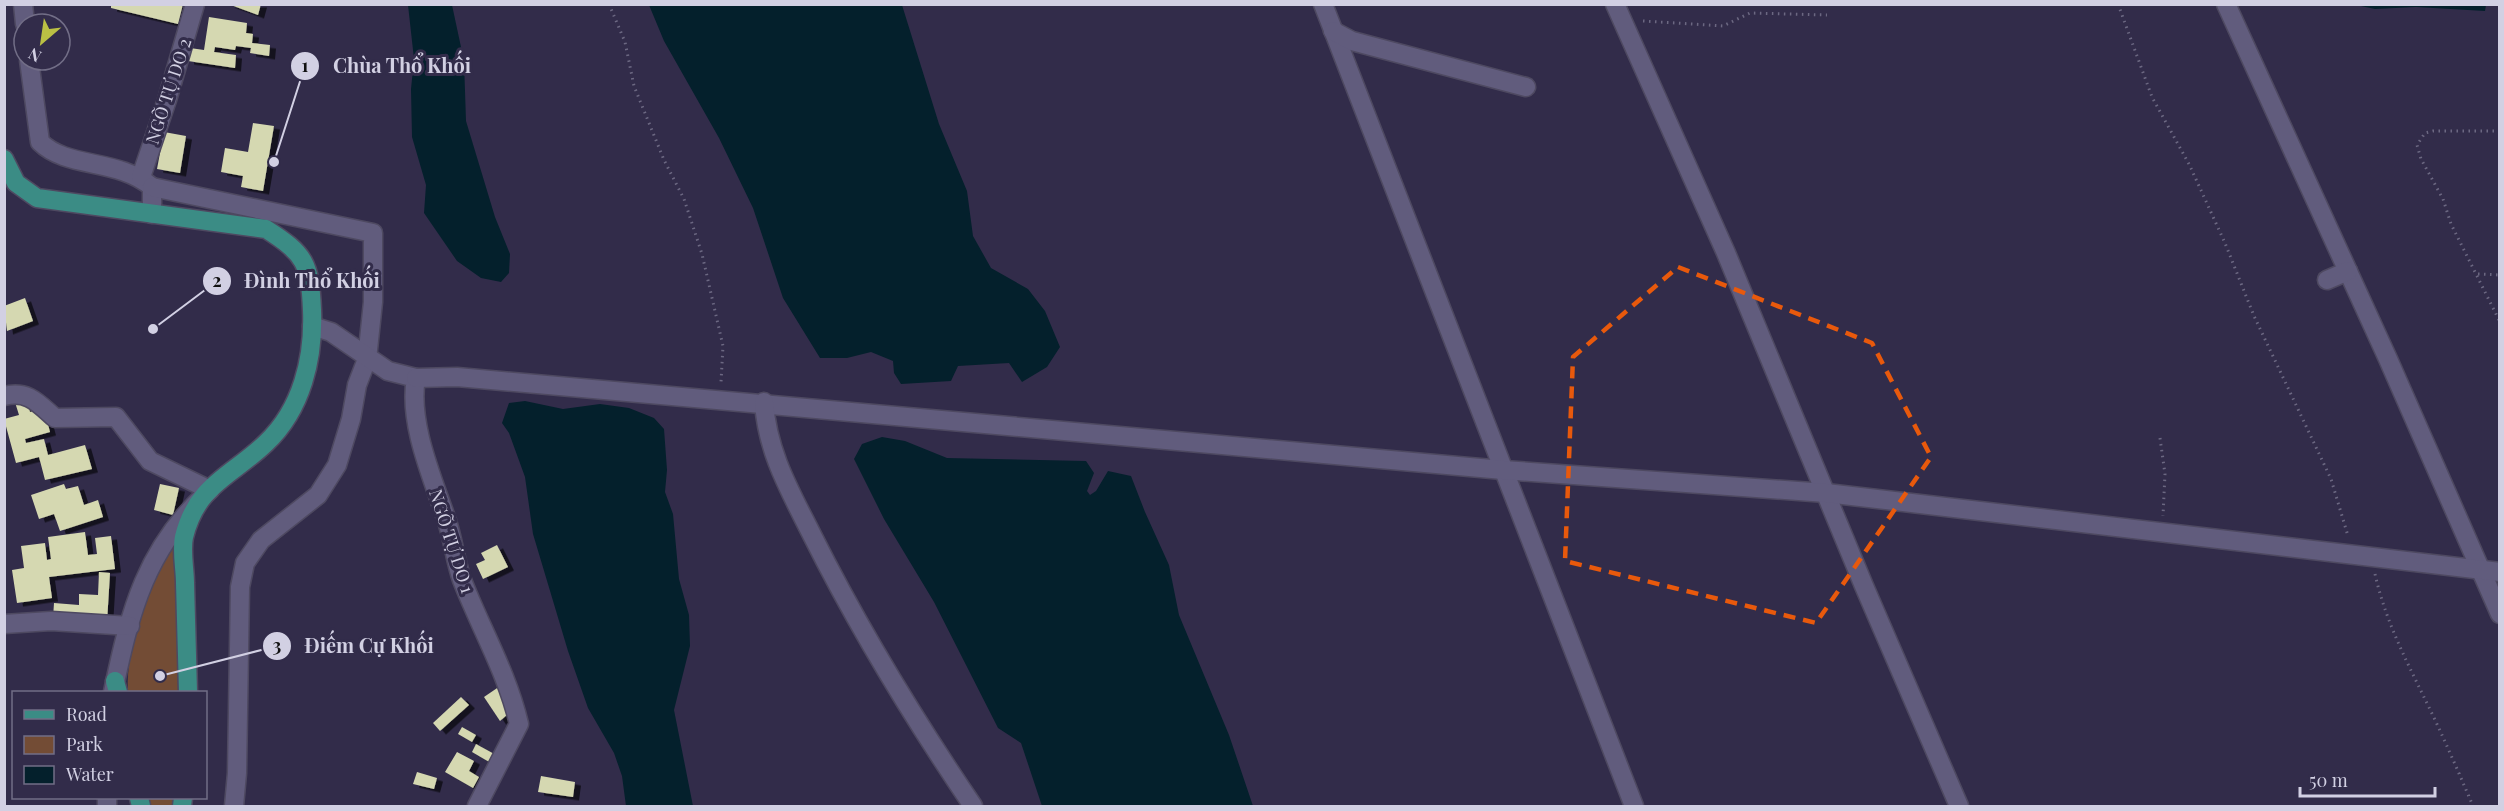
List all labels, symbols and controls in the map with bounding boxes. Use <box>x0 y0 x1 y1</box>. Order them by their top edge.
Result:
north arrow <box>12 12 72 72</box>
street label: NGÕ TỰ DO 2 <box>140 35 196 147</box>
text: N <box>24 43 45 68</box>
callout: Chùa Thổ Khối <box>290 47 483 85</box>
text: Chùa Thổ Khối <box>333 50 471 78</box>
text: 1 <box>302 53 309 77</box>
callout: Đình Thổ Khối <box>202 262 392 300</box>
text: Đình Thổ Khối <box>244 265 380 293</box>
text: 2 <box>212 268 222 292</box>
street label: NGÕ TỰ DO 1 <box>424 486 480 596</box>
callout: Điếm Cự Khối <box>262 627 446 665</box>
text: Điếm Cự Khối <box>304 630 434 658</box>
text: 3 <box>273 633 282 657</box>
legend <box>12 691 207 799</box>
text: Road <box>66 702 107 726</box>
text: Park <box>66 732 103 756</box>
scale bar <box>2300 760 2435 798</box>
text: Water <box>65 762 114 786</box>
text: 50 m <box>2309 768 2348 792</box>

